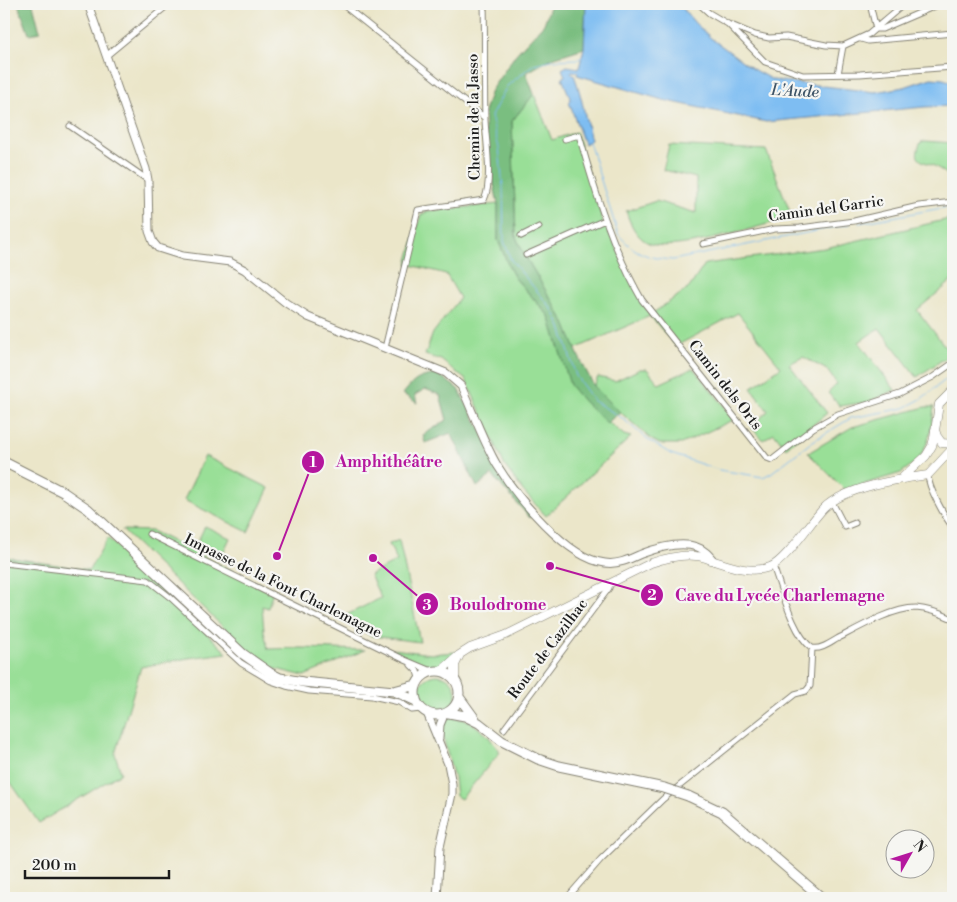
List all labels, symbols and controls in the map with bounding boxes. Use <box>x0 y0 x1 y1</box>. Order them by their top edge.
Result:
street label: Chemin de la Jasso <box>463 53 485 181</box>
water label: L'Aude <box>770 80 820 102</box>
street label: Camin del Garric <box>767 191 885 227</box>
street label: Camin dels Orts <box>684 336 766 434</box>
callout: Amphithéâtre <box>301 446 452 477</box>
text: Amphithéâtre <box>335 452 443 472</box>
text: 1 <box>309 453 317 472</box>
street label: Impasse de la Font Charlemagne <box>181 530 385 642</box>
callout: Cave du Lycée Charlemagne <box>640 580 895 611</box>
text: 2 <box>647 586 657 605</box>
text: Cave du Lycée Charlemagne <box>675 586 885 606</box>
callout: Boulodrome <box>414 589 556 620</box>
text: Boulodrome <box>450 595 547 615</box>
street label: Route de Cazilhac <box>504 595 592 703</box>
text: 3 <box>422 596 432 615</box>
north arrow <box>884 830 934 880</box>
text: N <box>909 836 930 856</box>
scale bar <box>25 847 169 879</box>
text: 200 m <box>32 856 77 875</box>

